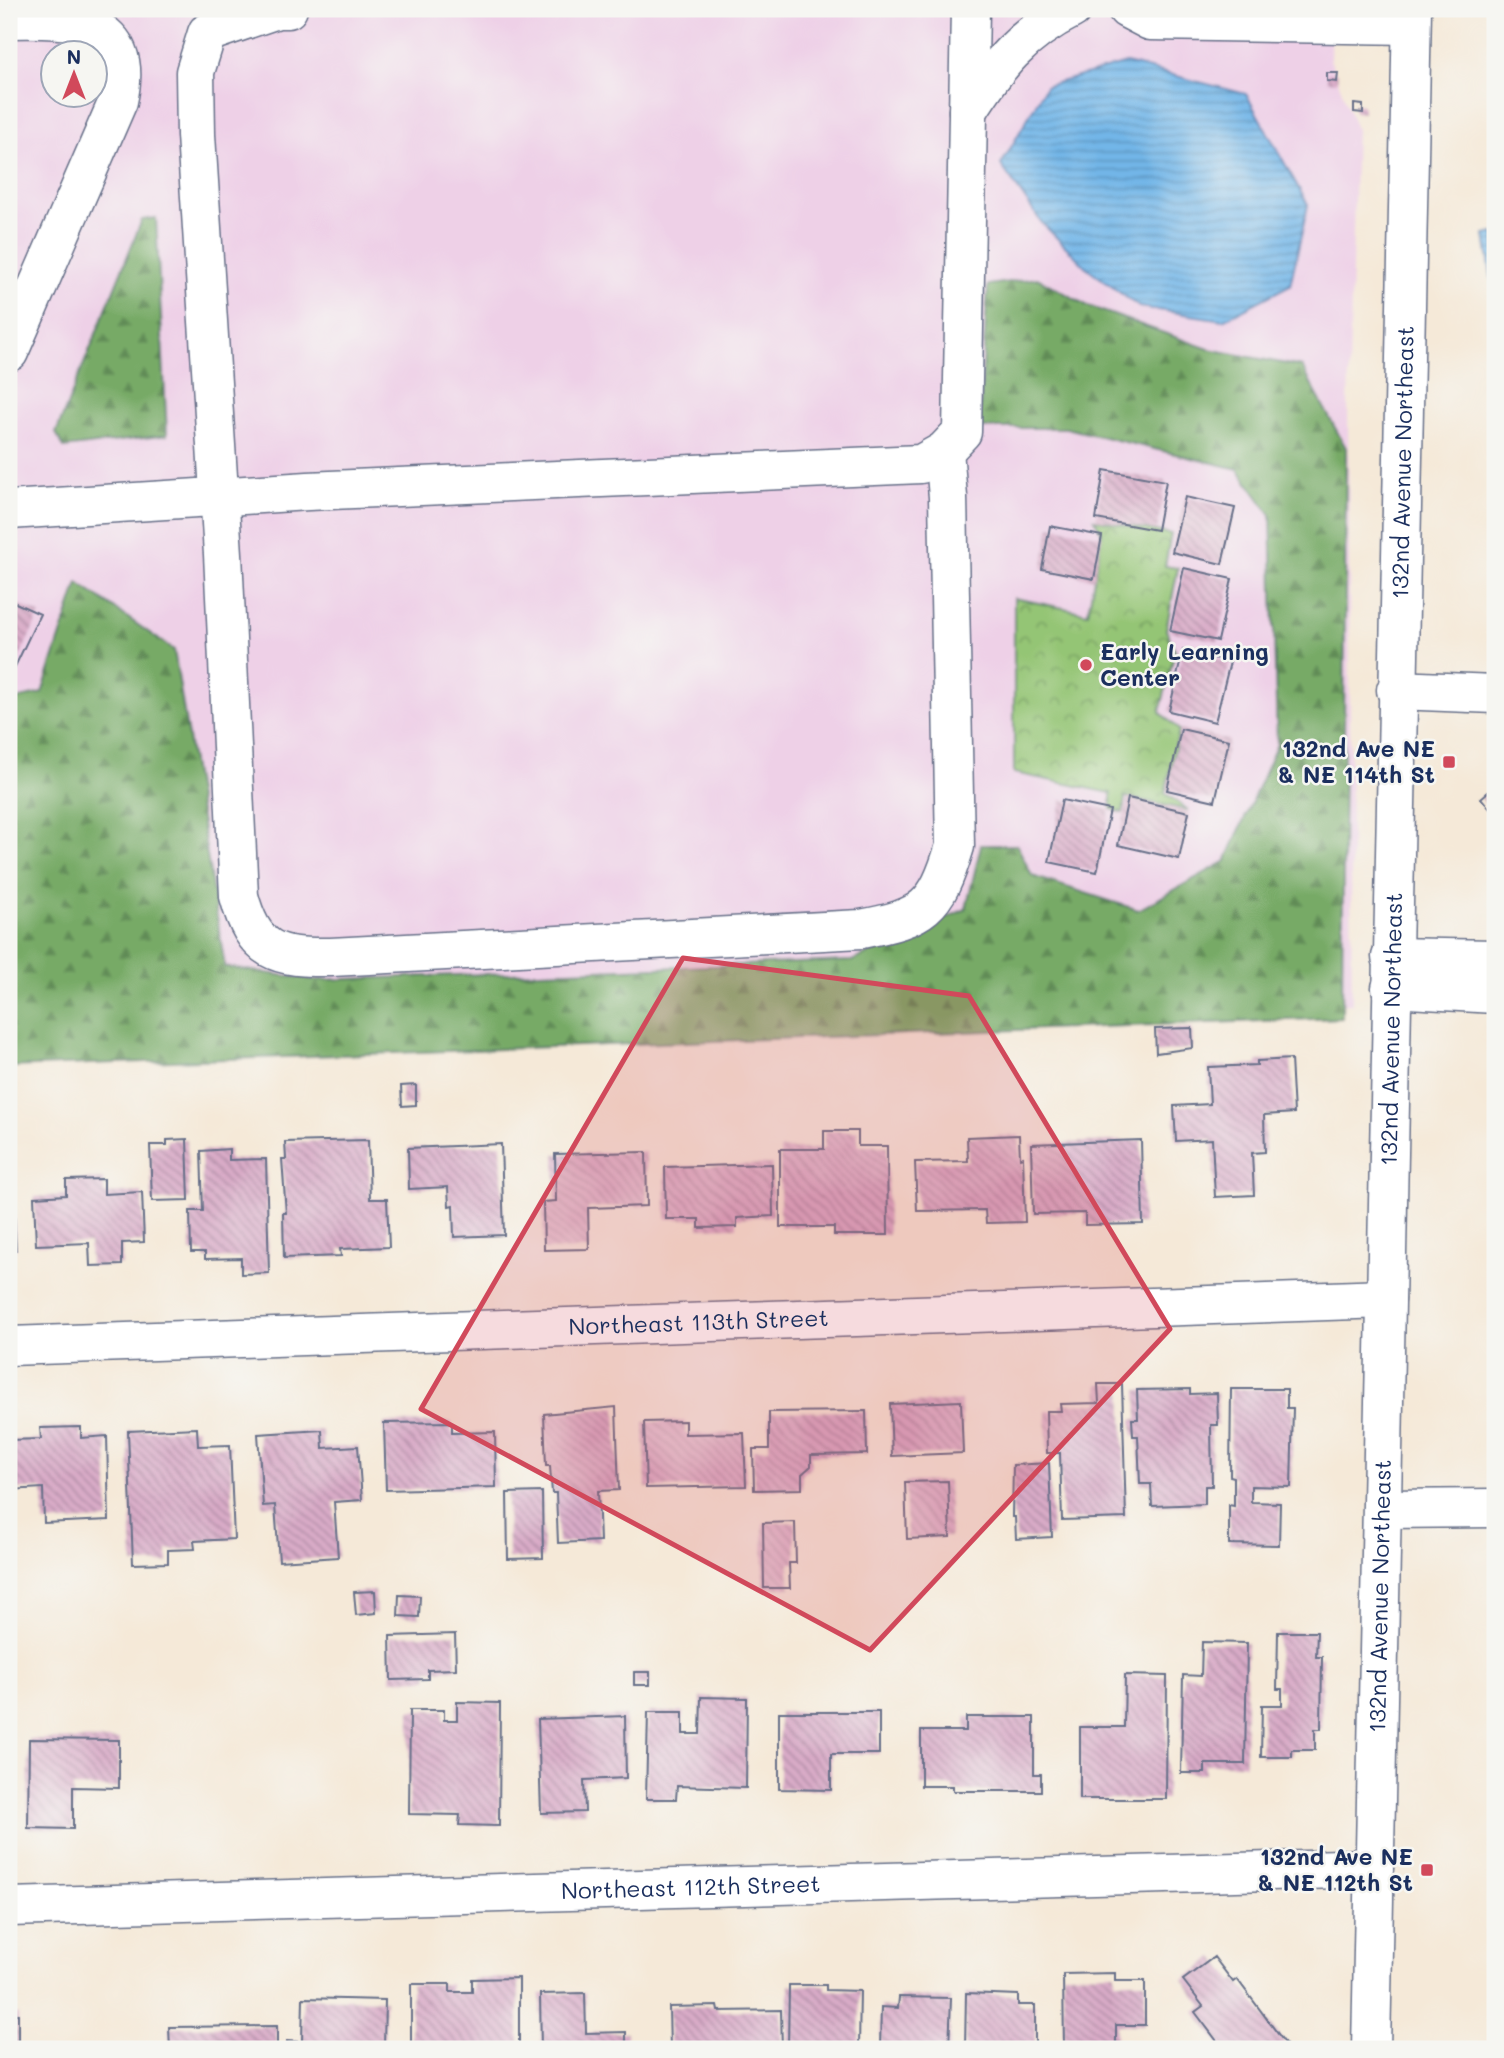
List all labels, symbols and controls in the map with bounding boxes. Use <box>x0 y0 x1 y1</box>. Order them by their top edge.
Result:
north arrow <box>38 38 108 108</box>
text: N <box>67 44 81 69</box>
street label: 132nd Avenue Northeast <box>1384 325 1420 599</box>
place label: Early Learning Center <box>1100 636 1269 692</box>
marker: Early Learning Center <box>1078 657 1094 673</box>
place label: 132nd Ave NE & NE 114th St <box>1278 733 1435 789</box>
marker: 132nd Ave NE & NE 114th St <box>1441 754 1457 770</box>
street label: 132nd Avenue Northeast <box>1373 892 1408 1166</box>
street label: Northeast 113th Street <box>568 1302 829 1341</box>
street label: 132nd Avenue Northeast <box>1361 1459 1397 1733</box>
place label: 132nd Ave NE & NE 112th St <box>1257 1841 1413 1897</box>
marker: 132nd Ave NE & NE 112th St <box>1419 1862 1435 1878</box>
street label: Northeast 112th Street <box>560 1868 821 1905</box>

